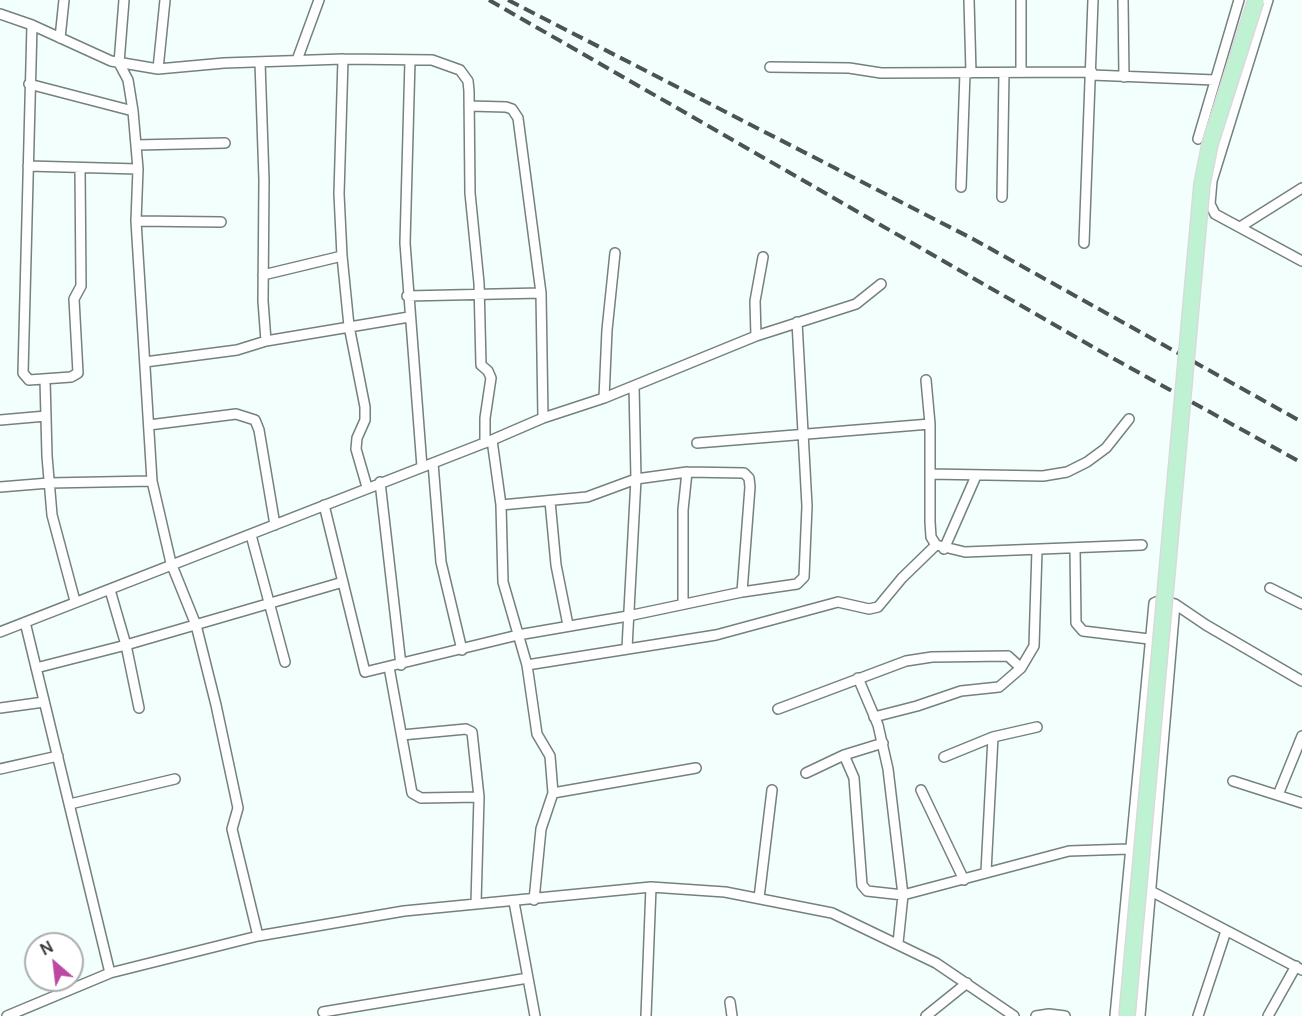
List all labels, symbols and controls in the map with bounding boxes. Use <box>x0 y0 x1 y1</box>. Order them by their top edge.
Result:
north arrow <box>24 932 84 992</box>
text: N <box>36 935 57 960</box>

